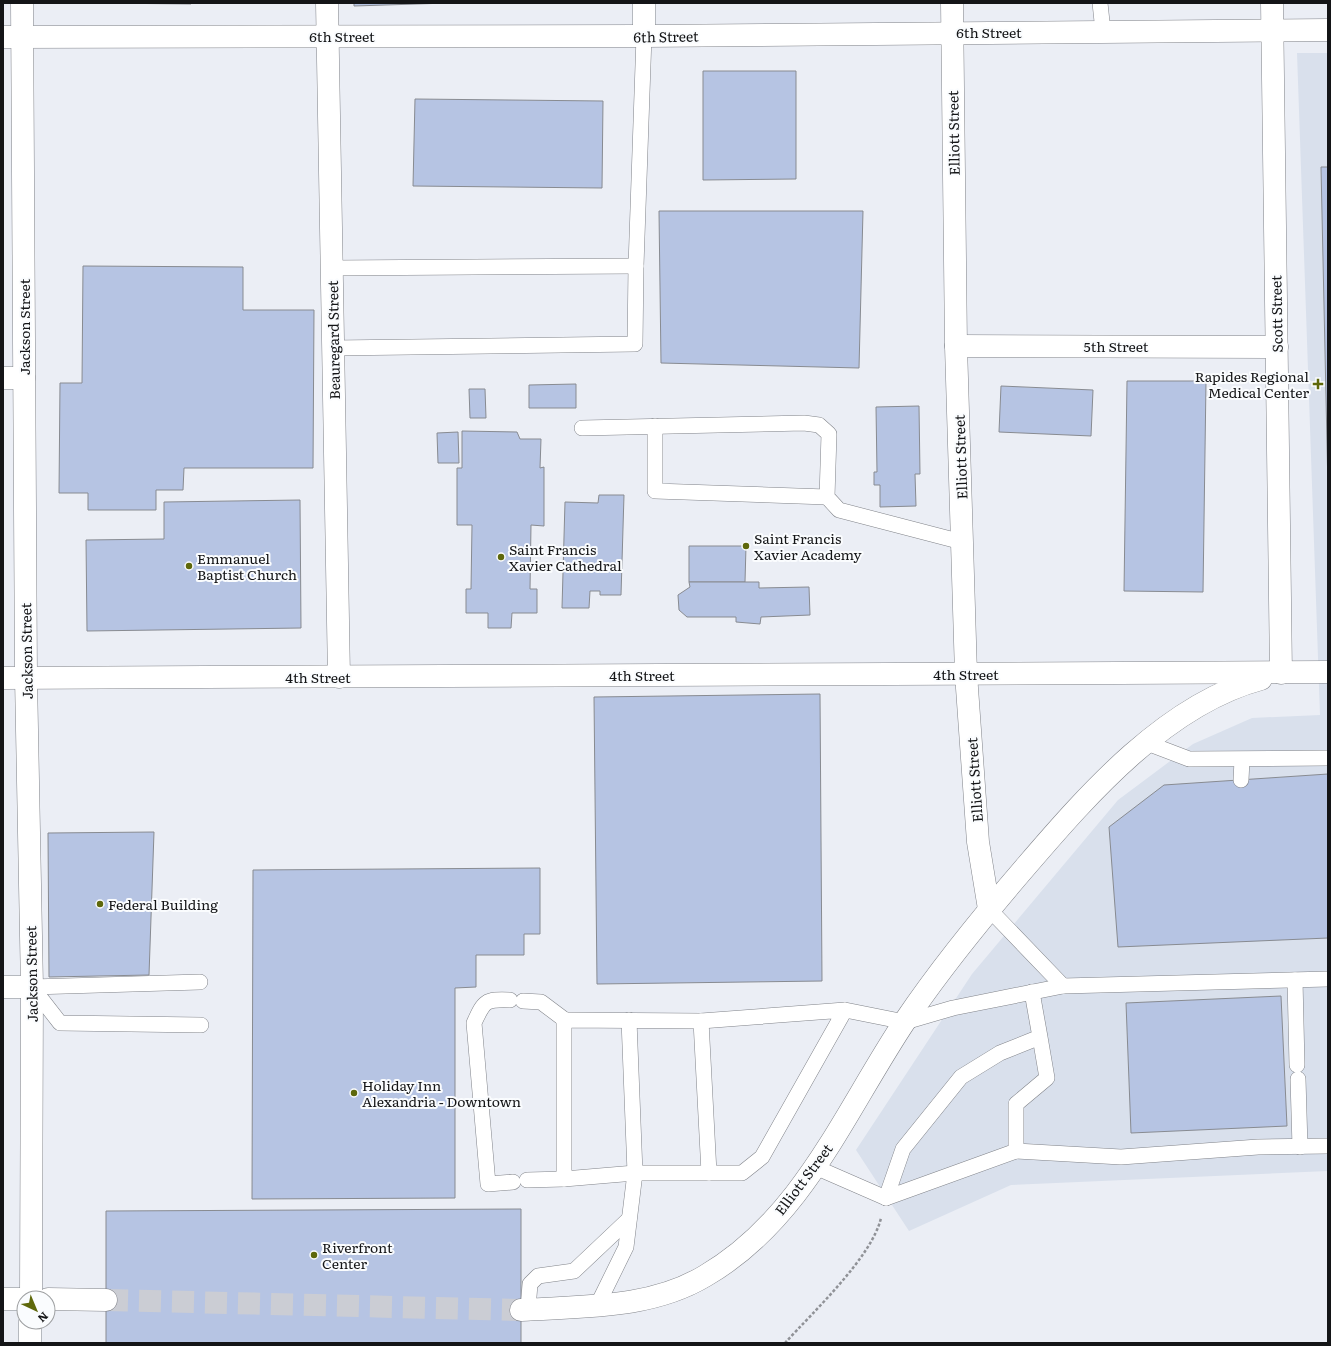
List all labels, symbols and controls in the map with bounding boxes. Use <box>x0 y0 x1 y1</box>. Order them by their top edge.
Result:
street label: 6th Street <box>956 22 1022 42</box>
street label: 6th Street <box>633 25 699 47</box>
street label: 6th Street <box>309 26 375 46</box>
street label: Elliott Street <box>942 90 964 176</box>
street label: Scott Street <box>1265 275 1287 353</box>
street label: Jackson Street <box>14 278 34 375</box>
street label: Beauregard Street <box>322 280 344 400</box>
street label: 5th Street <box>1084 336 1149 356</box>
place label: Rapides Regional Medical Center <box>1195 366 1309 402</box>
marker: Rapides Regional Medical Center <box>1312 378 1324 390</box>
street label: Elliott Street <box>949 414 971 500</box>
place label: Saint Francis Xavier Academy <box>754 528 862 564</box>
place label: Saint Francis Xavier Cathedral <box>509 539 622 575</box>
marker: Saint Francis Xavier Academy <box>741 541 751 551</box>
place label: Emmanuel Baptist Church <box>197 548 297 584</box>
marker: Saint Francis Xavier Cathedral <box>496 552 506 562</box>
marker: Emmanuel Baptist Church <box>184 561 194 571</box>
street label: Jackson Street <box>15 602 37 699</box>
street label: 4th Street <box>933 664 999 684</box>
street label: 4th Street <box>609 665 675 685</box>
street label: 4th Street <box>285 667 351 687</box>
street label: Elliott Street <box>961 737 987 823</box>
place label: Federal Building <box>108 894 218 914</box>
marker: Federal Building <box>95 899 105 909</box>
street label: Jackson Street <box>20 925 42 1022</box>
place label: Holiday Inn Alexandria - Downtown <box>362 1075 521 1111</box>
marker: Holiday Inn Alexandria - Downtown <box>349 1088 359 1098</box>
street label: Elliott Street <box>769 1139 837 1219</box>
place label: Riverfront Center <box>322 1237 393 1273</box>
marker: Riverfront Center <box>309 1250 319 1260</box>
north arrow <box>16 1290 56 1330</box>
text: N <box>35 1309 53 1327</box>

